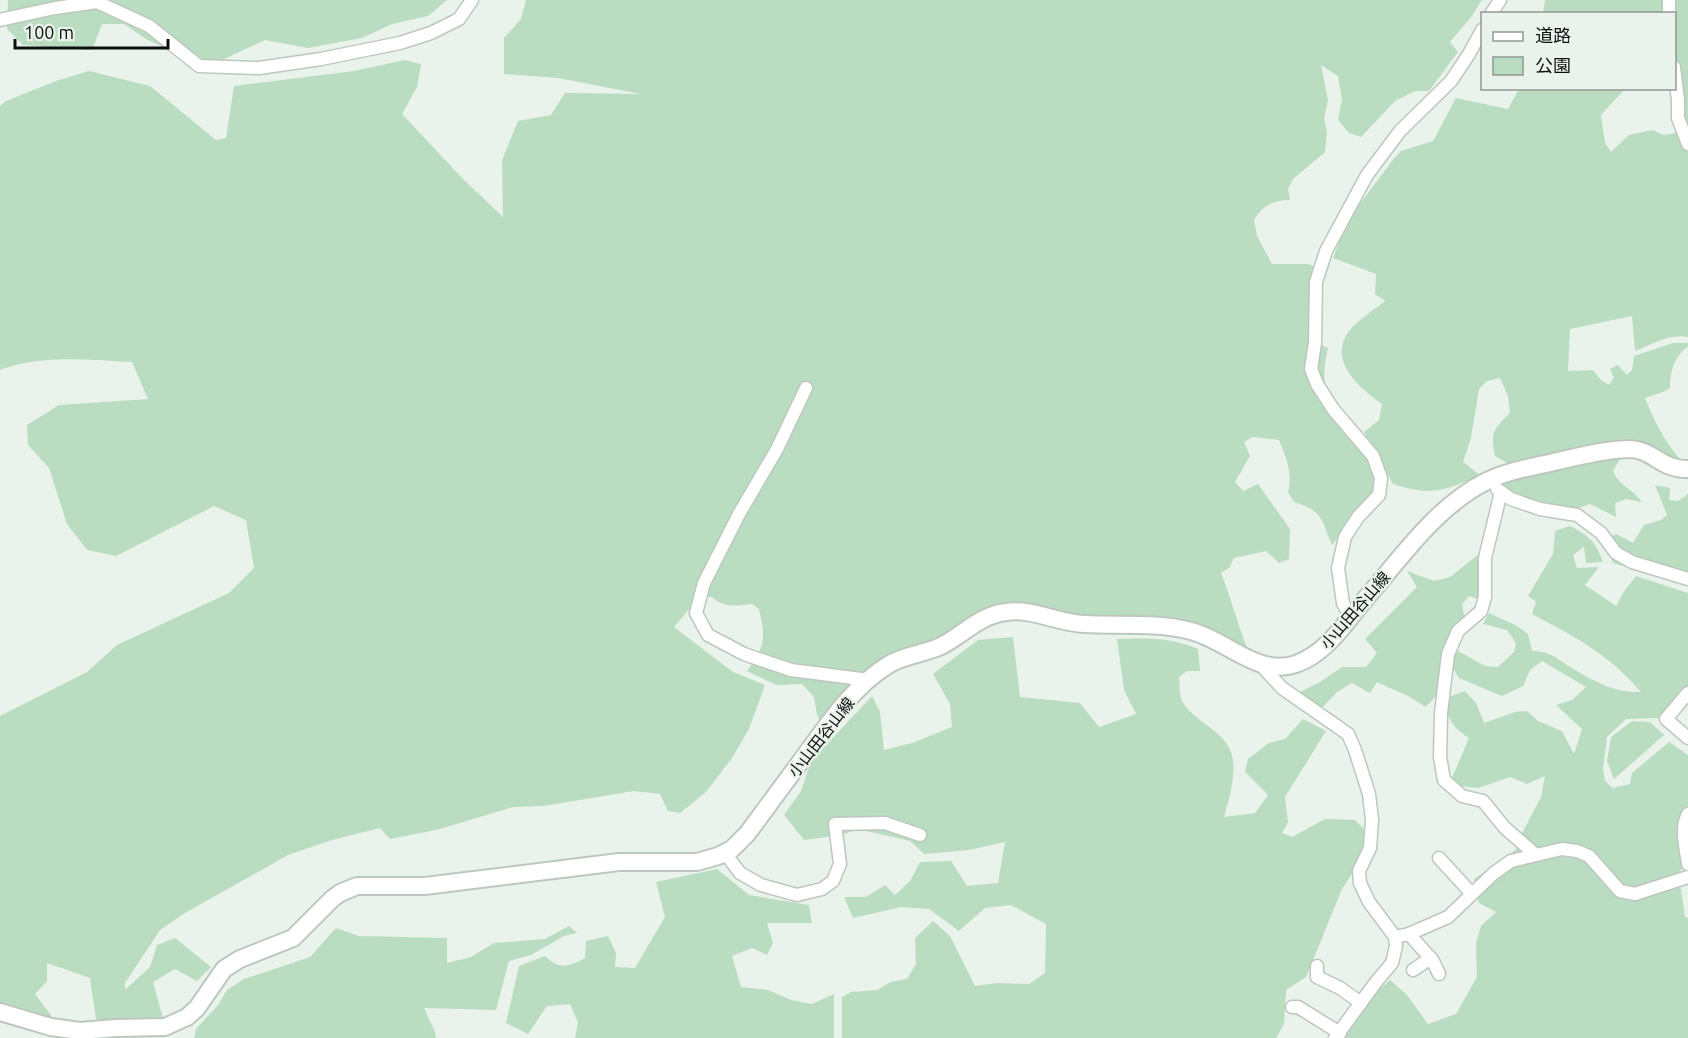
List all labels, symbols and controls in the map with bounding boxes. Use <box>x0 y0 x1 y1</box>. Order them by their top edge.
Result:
scale bar <box>15 12 168 50</box>
legend <box>1481 12 1676 90</box>
text: 100 m <box>24 22 74 42</box>
text: 道路 <box>1535 25 1571 45</box>
text: 公園 <box>1535 55 1571 75</box>
street label: 小山田谷山線 <box>1317 568 1393 652</box>
street label: 小山田谷山線 <box>784 694 858 780</box>

